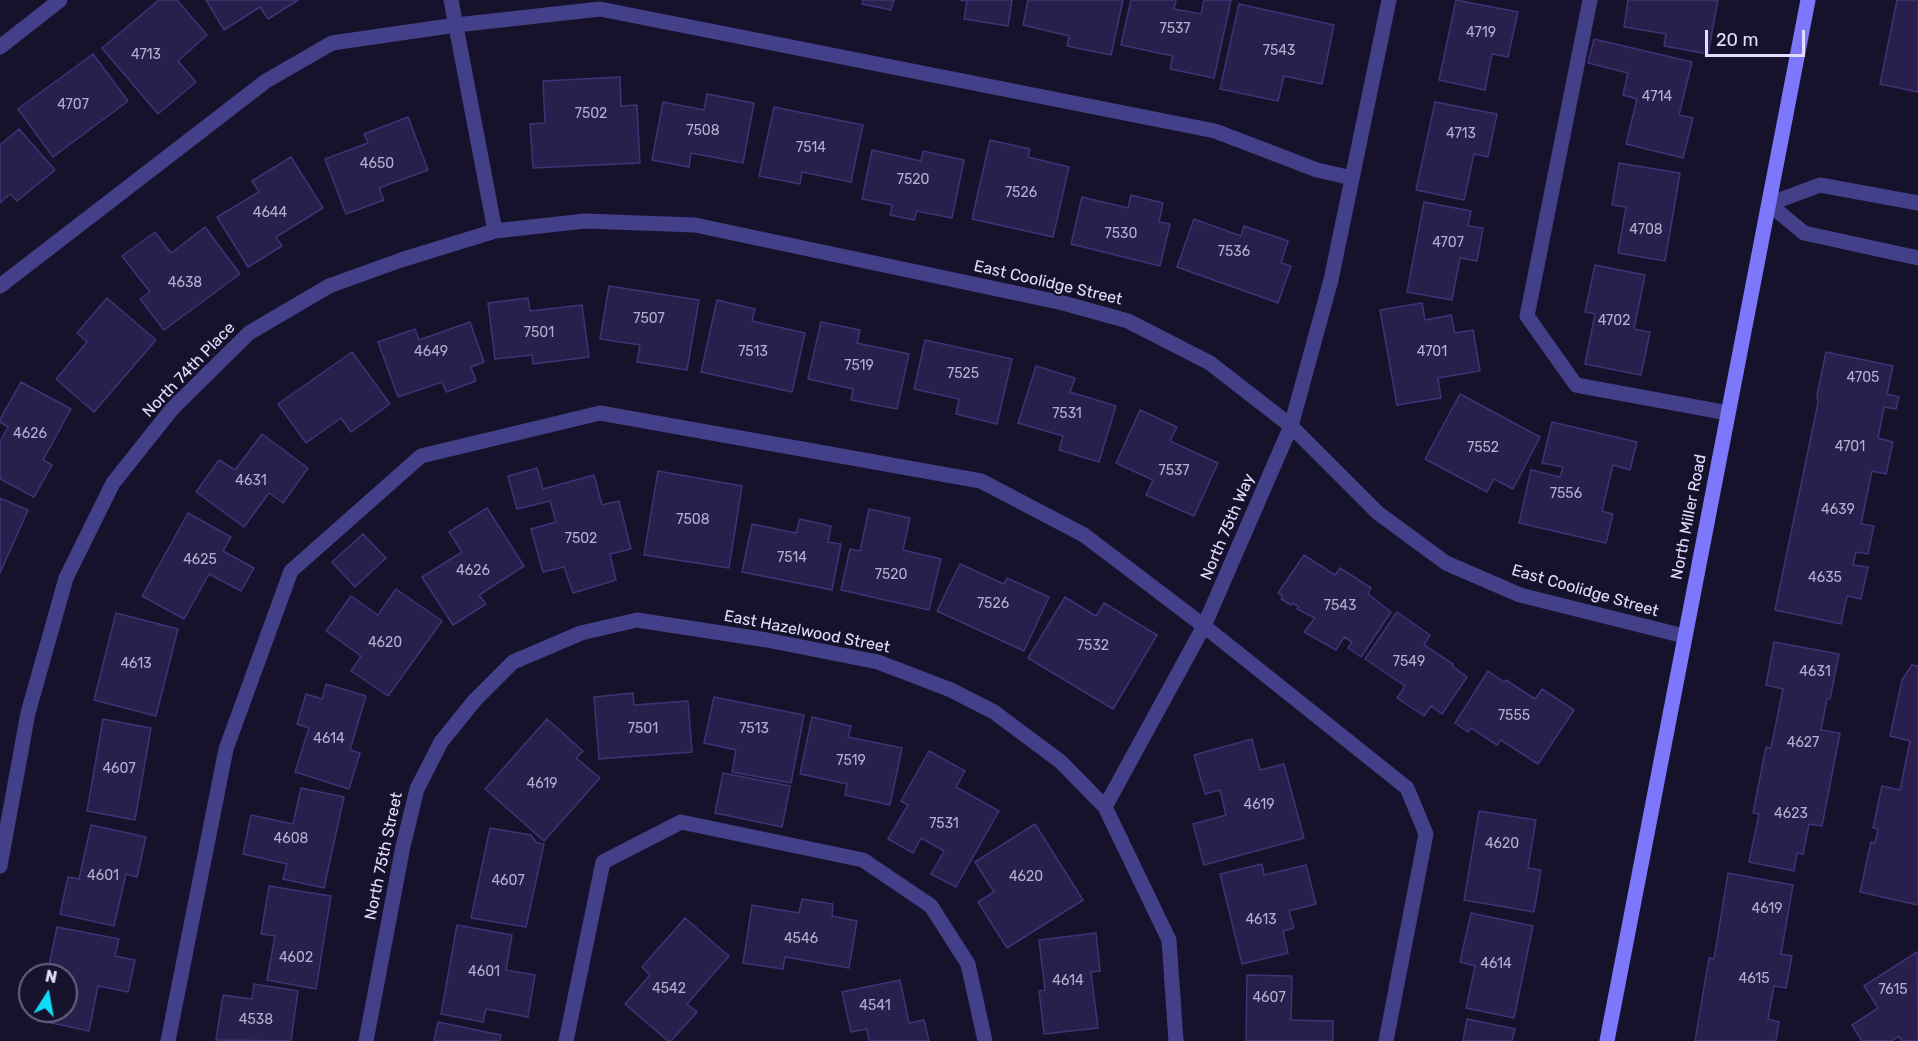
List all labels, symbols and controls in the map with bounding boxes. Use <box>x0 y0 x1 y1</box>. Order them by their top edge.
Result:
scale bar <box>1708 18 1808 56</box>
house number: 7537 <box>1159 21 1191 37</box>
house number: 4719 <box>1466 25 1496 41</box>
text: 20 m <box>1716 29 1758 51</box>
house number: 7543 <box>1263 43 1295 59</box>
house number: 4713 <box>131 47 161 63</box>
house number: 4714 <box>1642 89 1672 105</box>
house number: 4707 <box>57 97 89 113</box>
house number: 7502 <box>575 106 607 122</box>
house number: 7508 <box>686 123 720 139</box>
house number: 4713 <box>1446 126 1476 142</box>
house number: 7514 <box>796 140 826 156</box>
house number: 4650 <box>360 156 394 172</box>
house number: 7520 <box>897 172 929 188</box>
house number: 7526 <box>1005 185 1037 201</box>
house number: 4644 <box>253 205 287 221</box>
house number: 4708 <box>1629 222 1663 238</box>
house number: 7530 <box>1105 226 1137 242</box>
house number: 4707 <box>1432 235 1464 251</box>
house number: 7536 <box>1218 244 1250 260</box>
street label: East Coolidge Street <box>972 257 1124 309</box>
house number: 4638 <box>168 275 202 291</box>
house number: 7507 <box>633 311 665 327</box>
house number: 4702 <box>1598 313 1630 329</box>
street label: North 74th Place <box>139 319 239 421</box>
house number: 7501 <box>524 325 554 341</box>
house number: 4649 <box>414 344 448 360</box>
house number: 7513 <box>738 344 768 360</box>
house number: 4701 <box>1417 344 1447 360</box>
house number: 7519 <box>844 358 874 374</box>
house number: 7525 <box>947 366 979 382</box>
house number: 4705 <box>1847 370 1879 386</box>
house number: 7531 <box>1052 406 1082 422</box>
house number: 4626 <box>13 426 47 442</box>
house number: 4701 <box>1835 439 1865 455</box>
house number: 7552 <box>1467 440 1499 456</box>
street label: North Miller Road <box>1667 453 1711 581</box>
house number: 7537 <box>1158 463 1190 479</box>
street label: North 75th Way <box>1197 471 1259 583</box>
house number: 4631 <box>235 473 267 489</box>
house number: 7556 <box>1550 486 1582 502</box>
house number: 4639 <box>1821 502 1855 518</box>
house number: 7508 <box>676 512 710 528</box>
house number: 7502 <box>565 531 597 547</box>
house number: 7514 <box>777 550 807 566</box>
house number: 4625 <box>183 552 217 568</box>
street label: East Coolidge Street <box>1509 561 1661 621</box>
house number: 4626 <box>456 563 490 579</box>
house number: 7520 <box>875 567 907 583</box>
house number: 4635 <box>1808 570 1842 586</box>
house number: 7526 <box>977 596 1009 612</box>
house number: 7543 <box>1324 598 1356 614</box>
street label: East Hazelwood Street <box>722 606 892 658</box>
house number: 4620 <box>368 635 402 651</box>
house number: 7532 <box>1077 638 1109 654</box>
house number: 7549 <box>1393 654 1425 670</box>
house number: 4613 <box>120 656 152 672</box>
house number: 4631 <box>1799 664 1831 680</box>
house number: 7555 <box>1498 708 1530 724</box>
house number: 7501 <box>628 721 658 737</box>
house number: 7513 <box>739 721 769 737</box>
house number: 4614 <box>313 731 345 747</box>
house number: 4627 <box>1787 735 1819 751</box>
house number: 7519 <box>836 753 866 769</box>
house number: 4607 <box>102 761 136 777</box>
house number: 4619 <box>526 776 558 792</box>
street label: North 75th Street <box>361 790 407 922</box>
house number: 4619 <box>1243 797 1275 813</box>
house number: 4623 <box>1774 806 1808 822</box>
house number: 7531 <box>929 816 959 832</box>
house number: 4608 <box>274 831 308 847</box>
house number: 4620 <box>1485 836 1519 852</box>
house number: 4601 <box>87 868 119 884</box>
house number: 4620 <box>1009 869 1043 885</box>
house number: 4607 <box>491 873 525 889</box>
house number: 4619 <box>1751 901 1783 917</box>
house number: 4613 <box>1245 912 1277 928</box>
house number: 4546 <box>784 931 818 947</box>
house number: 4602 <box>279 950 313 966</box>
house number: 4614 <box>1480 956 1512 972</box>
north arrow <box>18 963 78 1023</box>
house number: 4601 <box>468 964 500 980</box>
text: N <box>44 966 59 987</box>
house number: 4615 <box>1738 971 1770 987</box>
house number: 4614 <box>1052 973 1084 989</box>
house number: 4542 <box>652 981 686 997</box>
house number: 7615 <box>1878 982 1908 998</box>
house number: 4607 <box>1252 990 1286 1006</box>
house number: 4541 <box>859 998 891 1014</box>
house number: 4538 <box>239 1012 273 1028</box>

